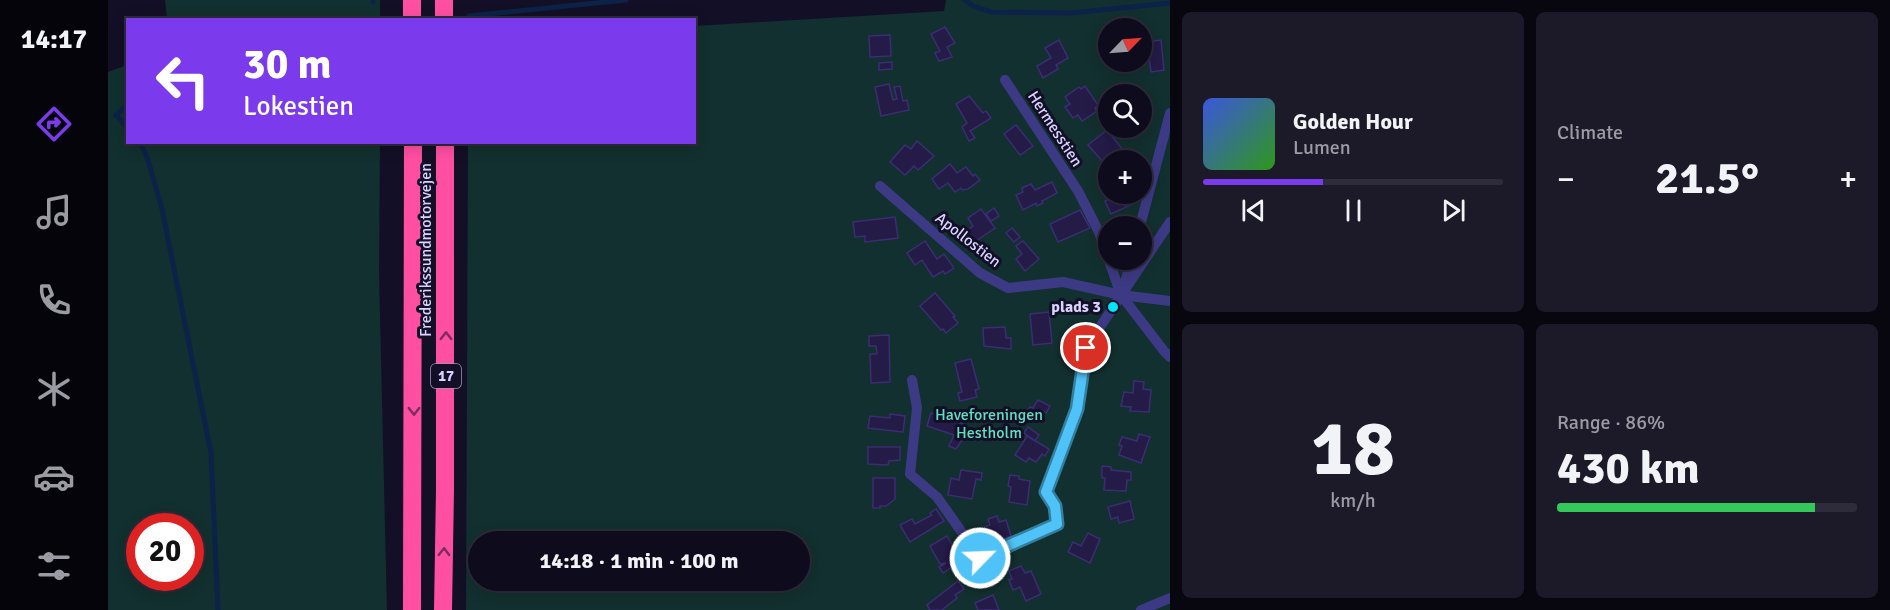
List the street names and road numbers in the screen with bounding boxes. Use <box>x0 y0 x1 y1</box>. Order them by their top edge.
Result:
street label: Hermesstien <box>1023 87 1087 171</box>
street label: Frederikssundmotorvejen <box>416 163 436 337</box>
street label: Apollostien <box>931 208 1005 272</box>
road number: 17 <box>431 364 461 388</box>

